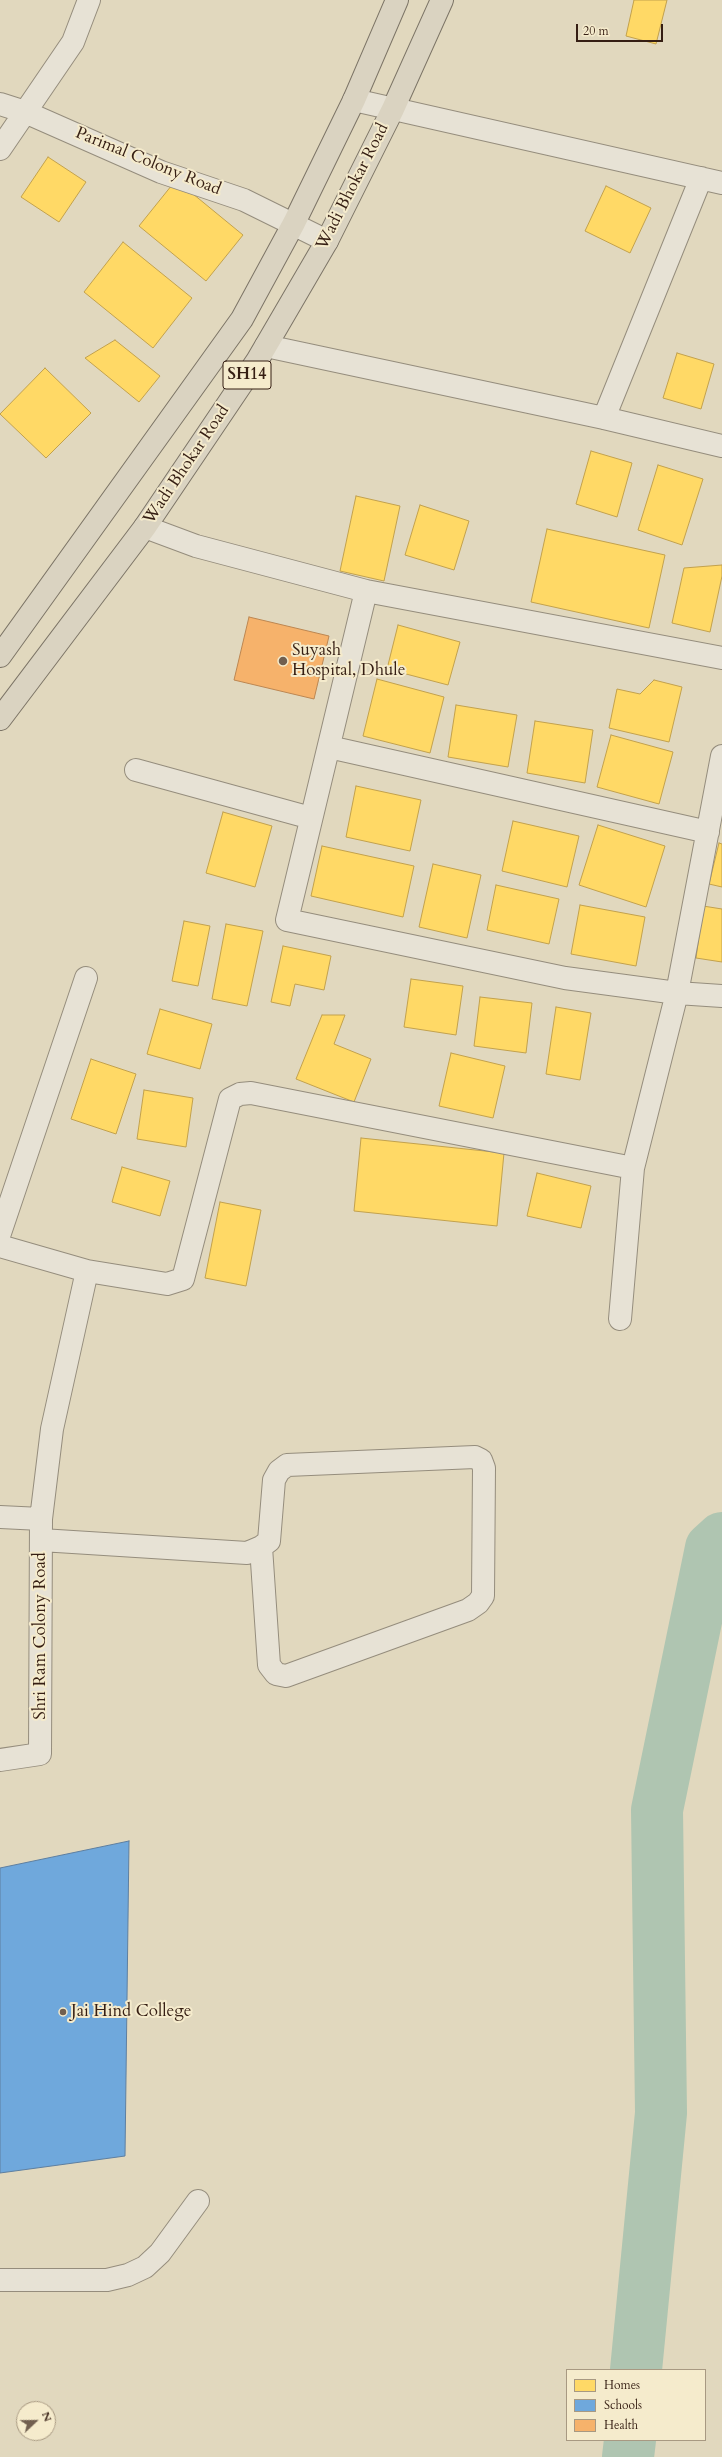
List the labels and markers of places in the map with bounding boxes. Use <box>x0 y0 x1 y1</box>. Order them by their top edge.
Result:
place label: Suyash Hospital, Dhule <box>292 641 405 681</box>
marker: Suyash Hospital, Dhule <box>277 655 289 667</box>
place label: Jai Hind College <box>71 2002 192 2022</box>
marker: Jai Hind College <box>58 2007 68 2017</box>

